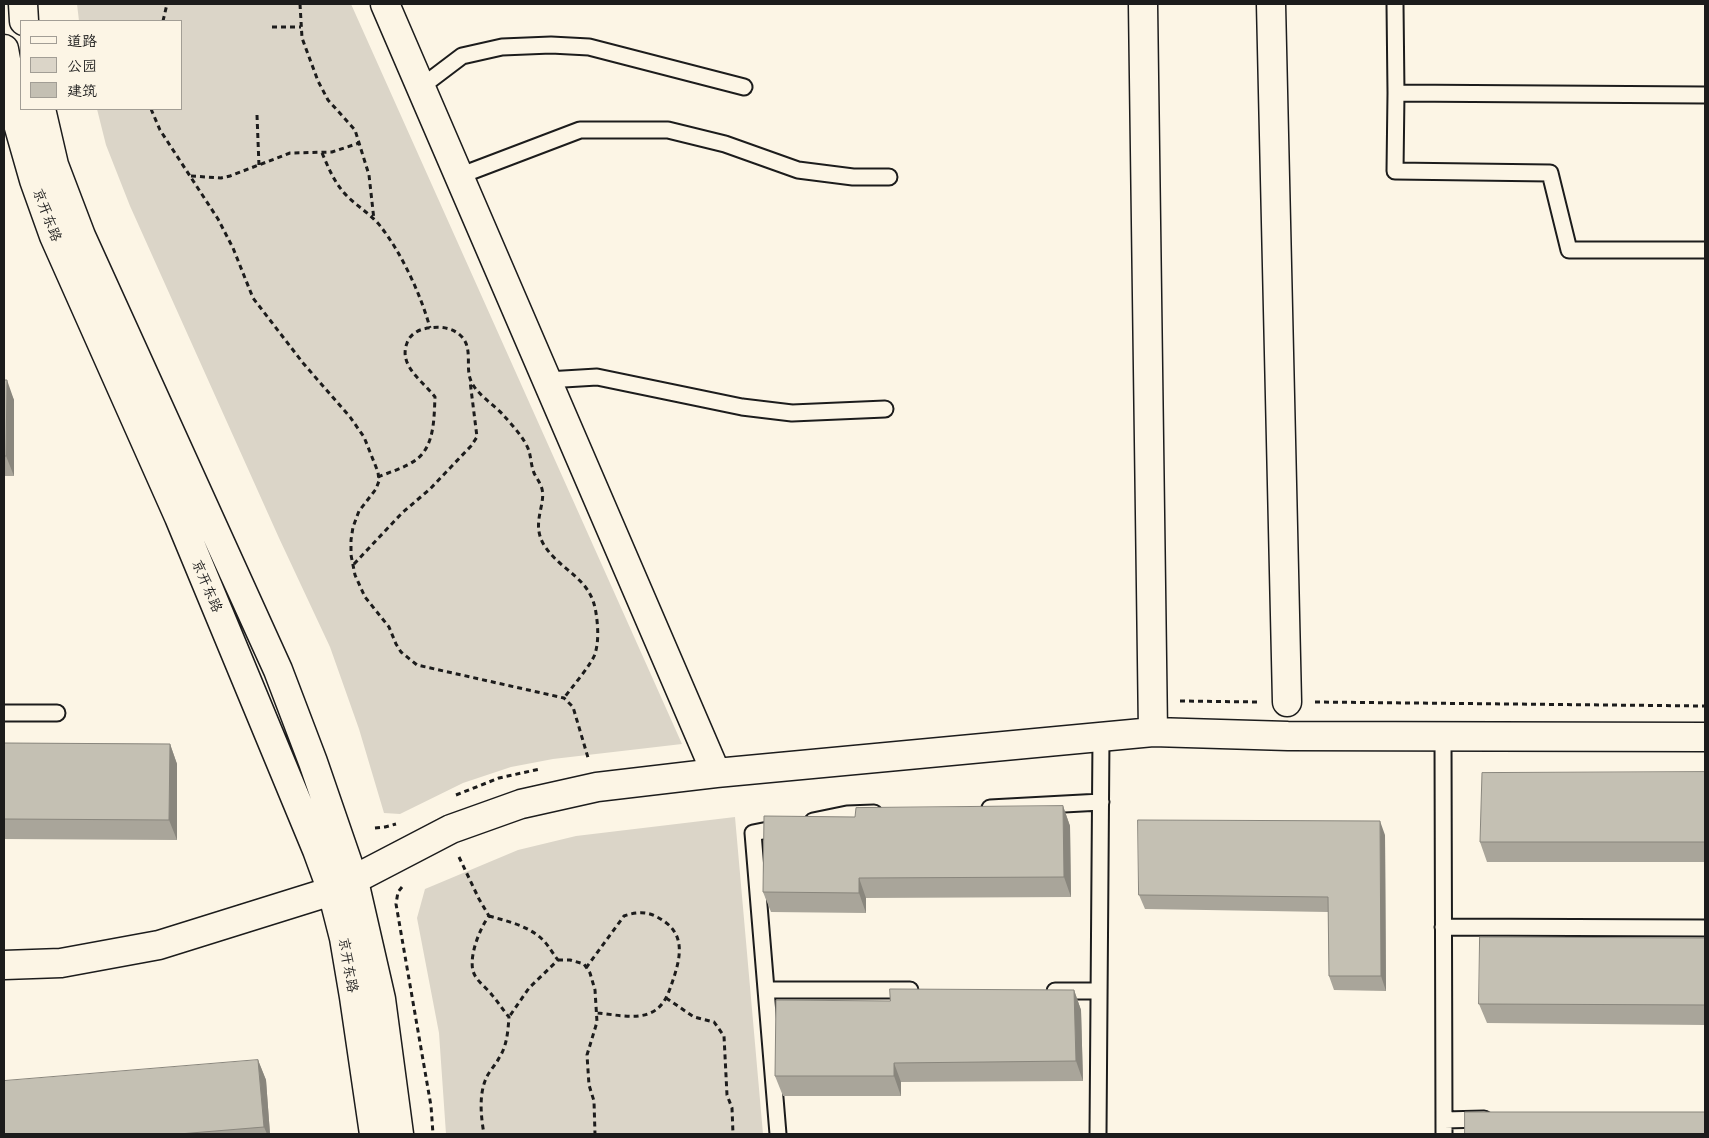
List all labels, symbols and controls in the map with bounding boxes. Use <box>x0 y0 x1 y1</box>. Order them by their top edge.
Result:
legend <box>20 20 182 110</box>
text: 道路 <box>67 30 97 50</box>
text: 公园 <box>67 55 97 75</box>
text: 建筑 <box>67 80 97 100</box>
street label: 京开东路 <box>29 186 65 244</box>
street label: 京开东路 <box>188 557 226 615</box>
street label: 京开东路 <box>335 936 361 994</box>

